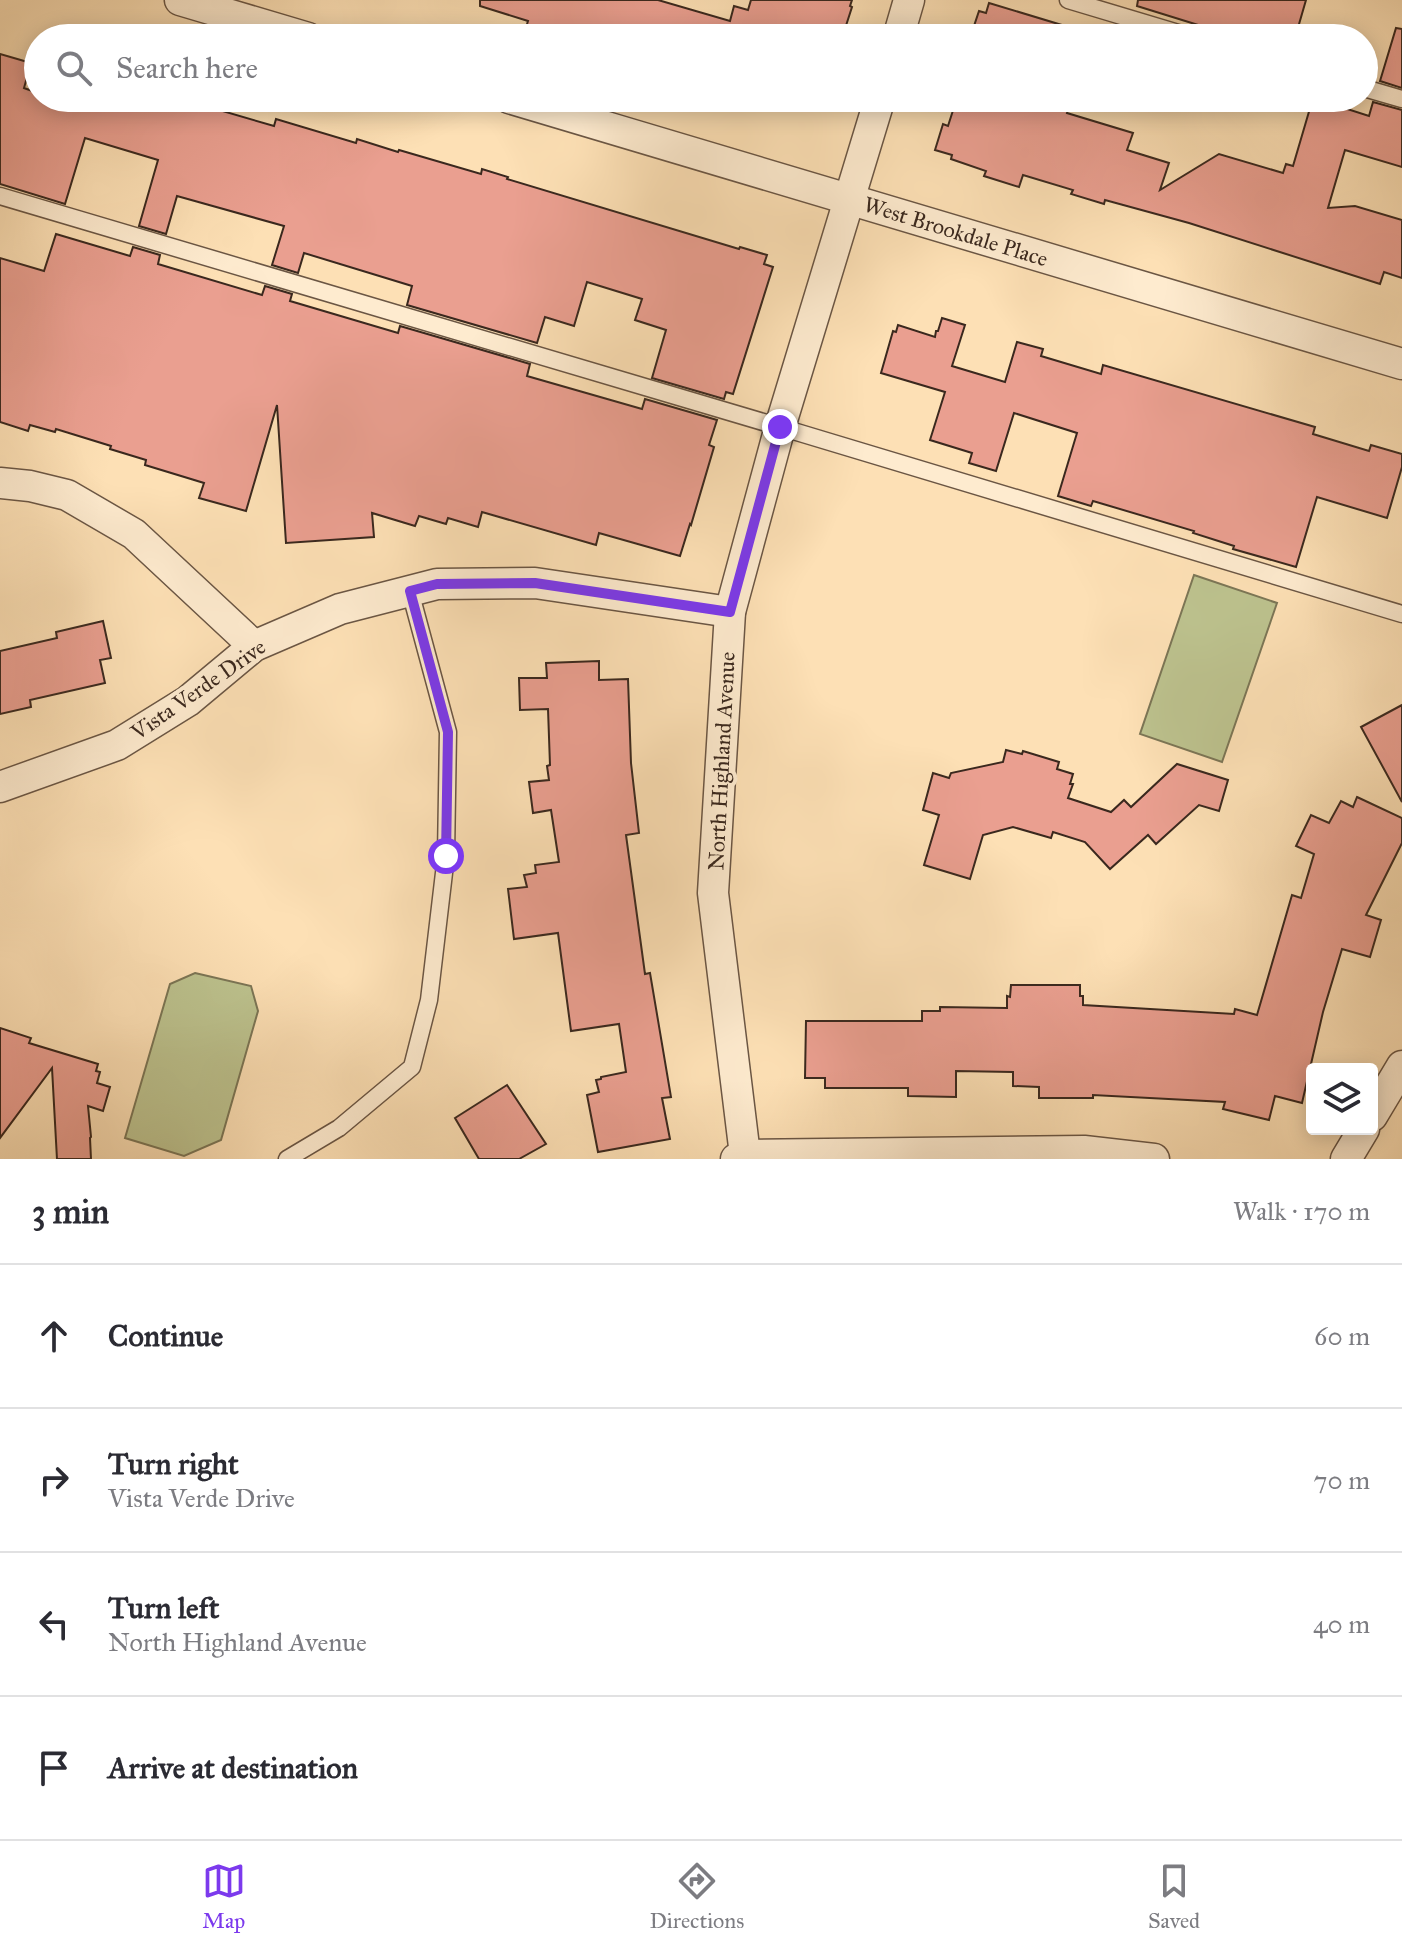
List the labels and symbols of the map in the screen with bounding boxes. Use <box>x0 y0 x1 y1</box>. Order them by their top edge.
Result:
street label: West Brookdale Place <box>861 191 1051 272</box>
route end <box>762 409 798 445</box>
street label: Vista Verde Drive <box>125 633 271 746</box>
street label: North Highland Avenue <box>702 651 741 871</box>
route start <box>428 838 464 874</box>

